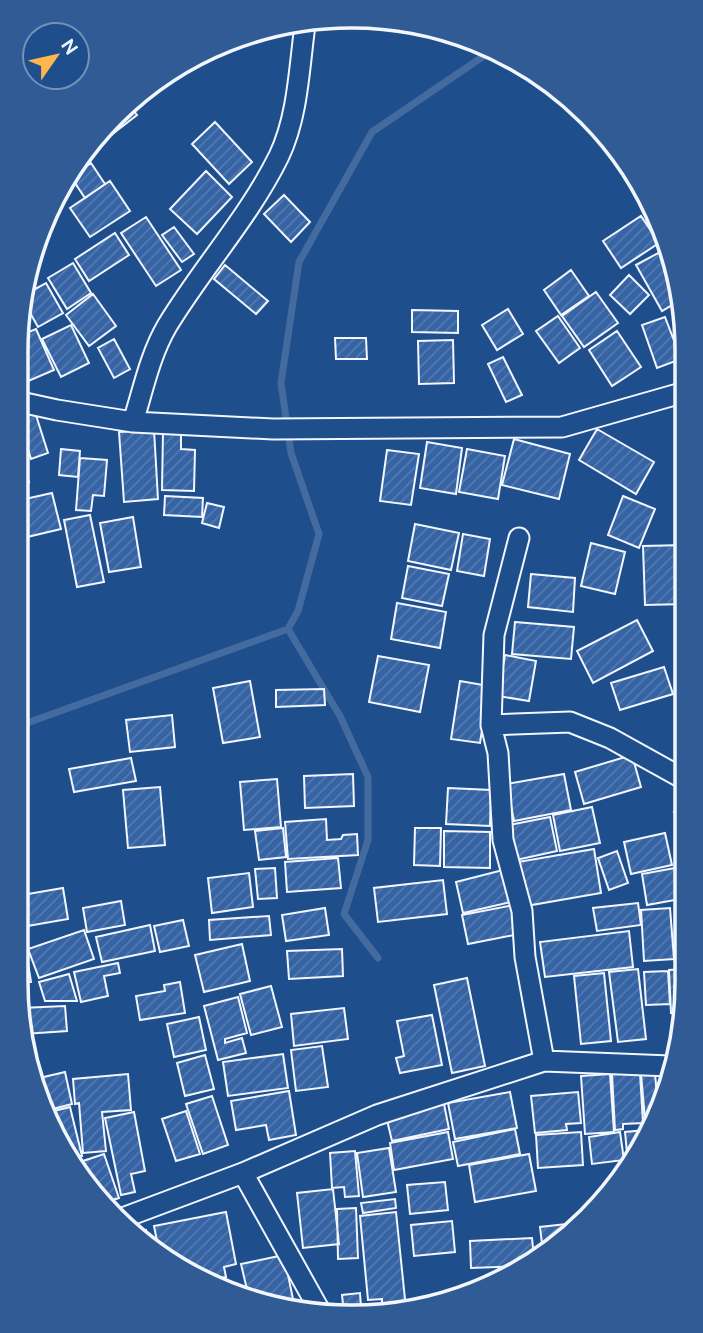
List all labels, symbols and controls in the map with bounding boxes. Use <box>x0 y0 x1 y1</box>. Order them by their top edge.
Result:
north arrow <box>21 21 91 91</box>
text: N <box>57 34 83 59</box>

